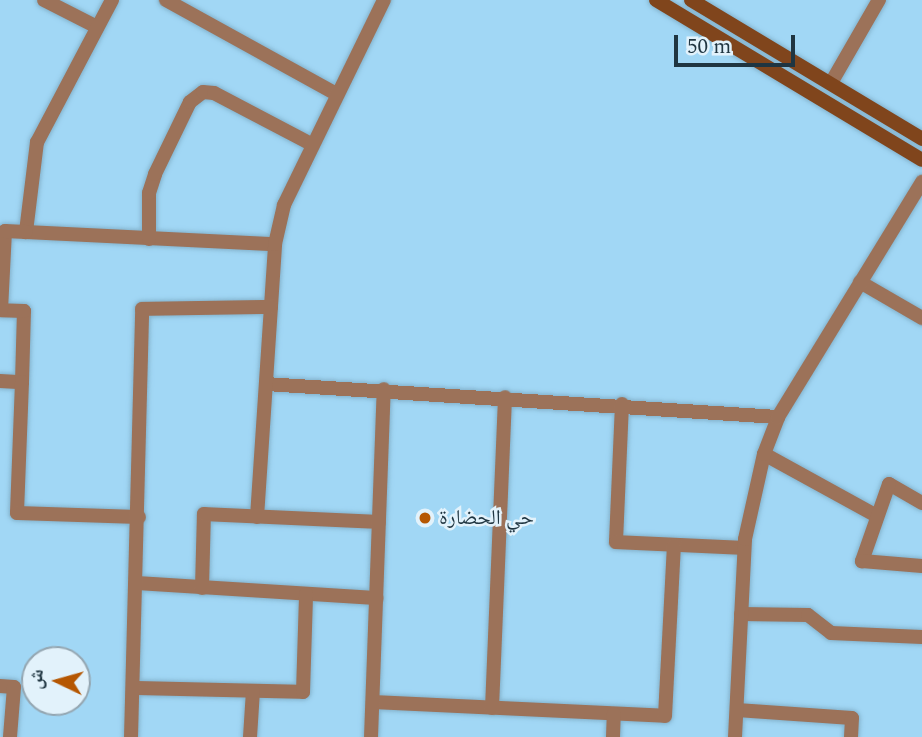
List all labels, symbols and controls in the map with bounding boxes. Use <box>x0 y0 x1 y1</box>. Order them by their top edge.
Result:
scale bar <box>677 21 798 65</box>
text: 50 m <box>687 31 731 63</box>
place label: حي الحضارة <box>439 505 534 531</box>
marker: حي الحضارة <box>417 510 433 526</box>
north arrow <box>21 646 91 716</box>
text: ش <box>21 668 52 691</box>

